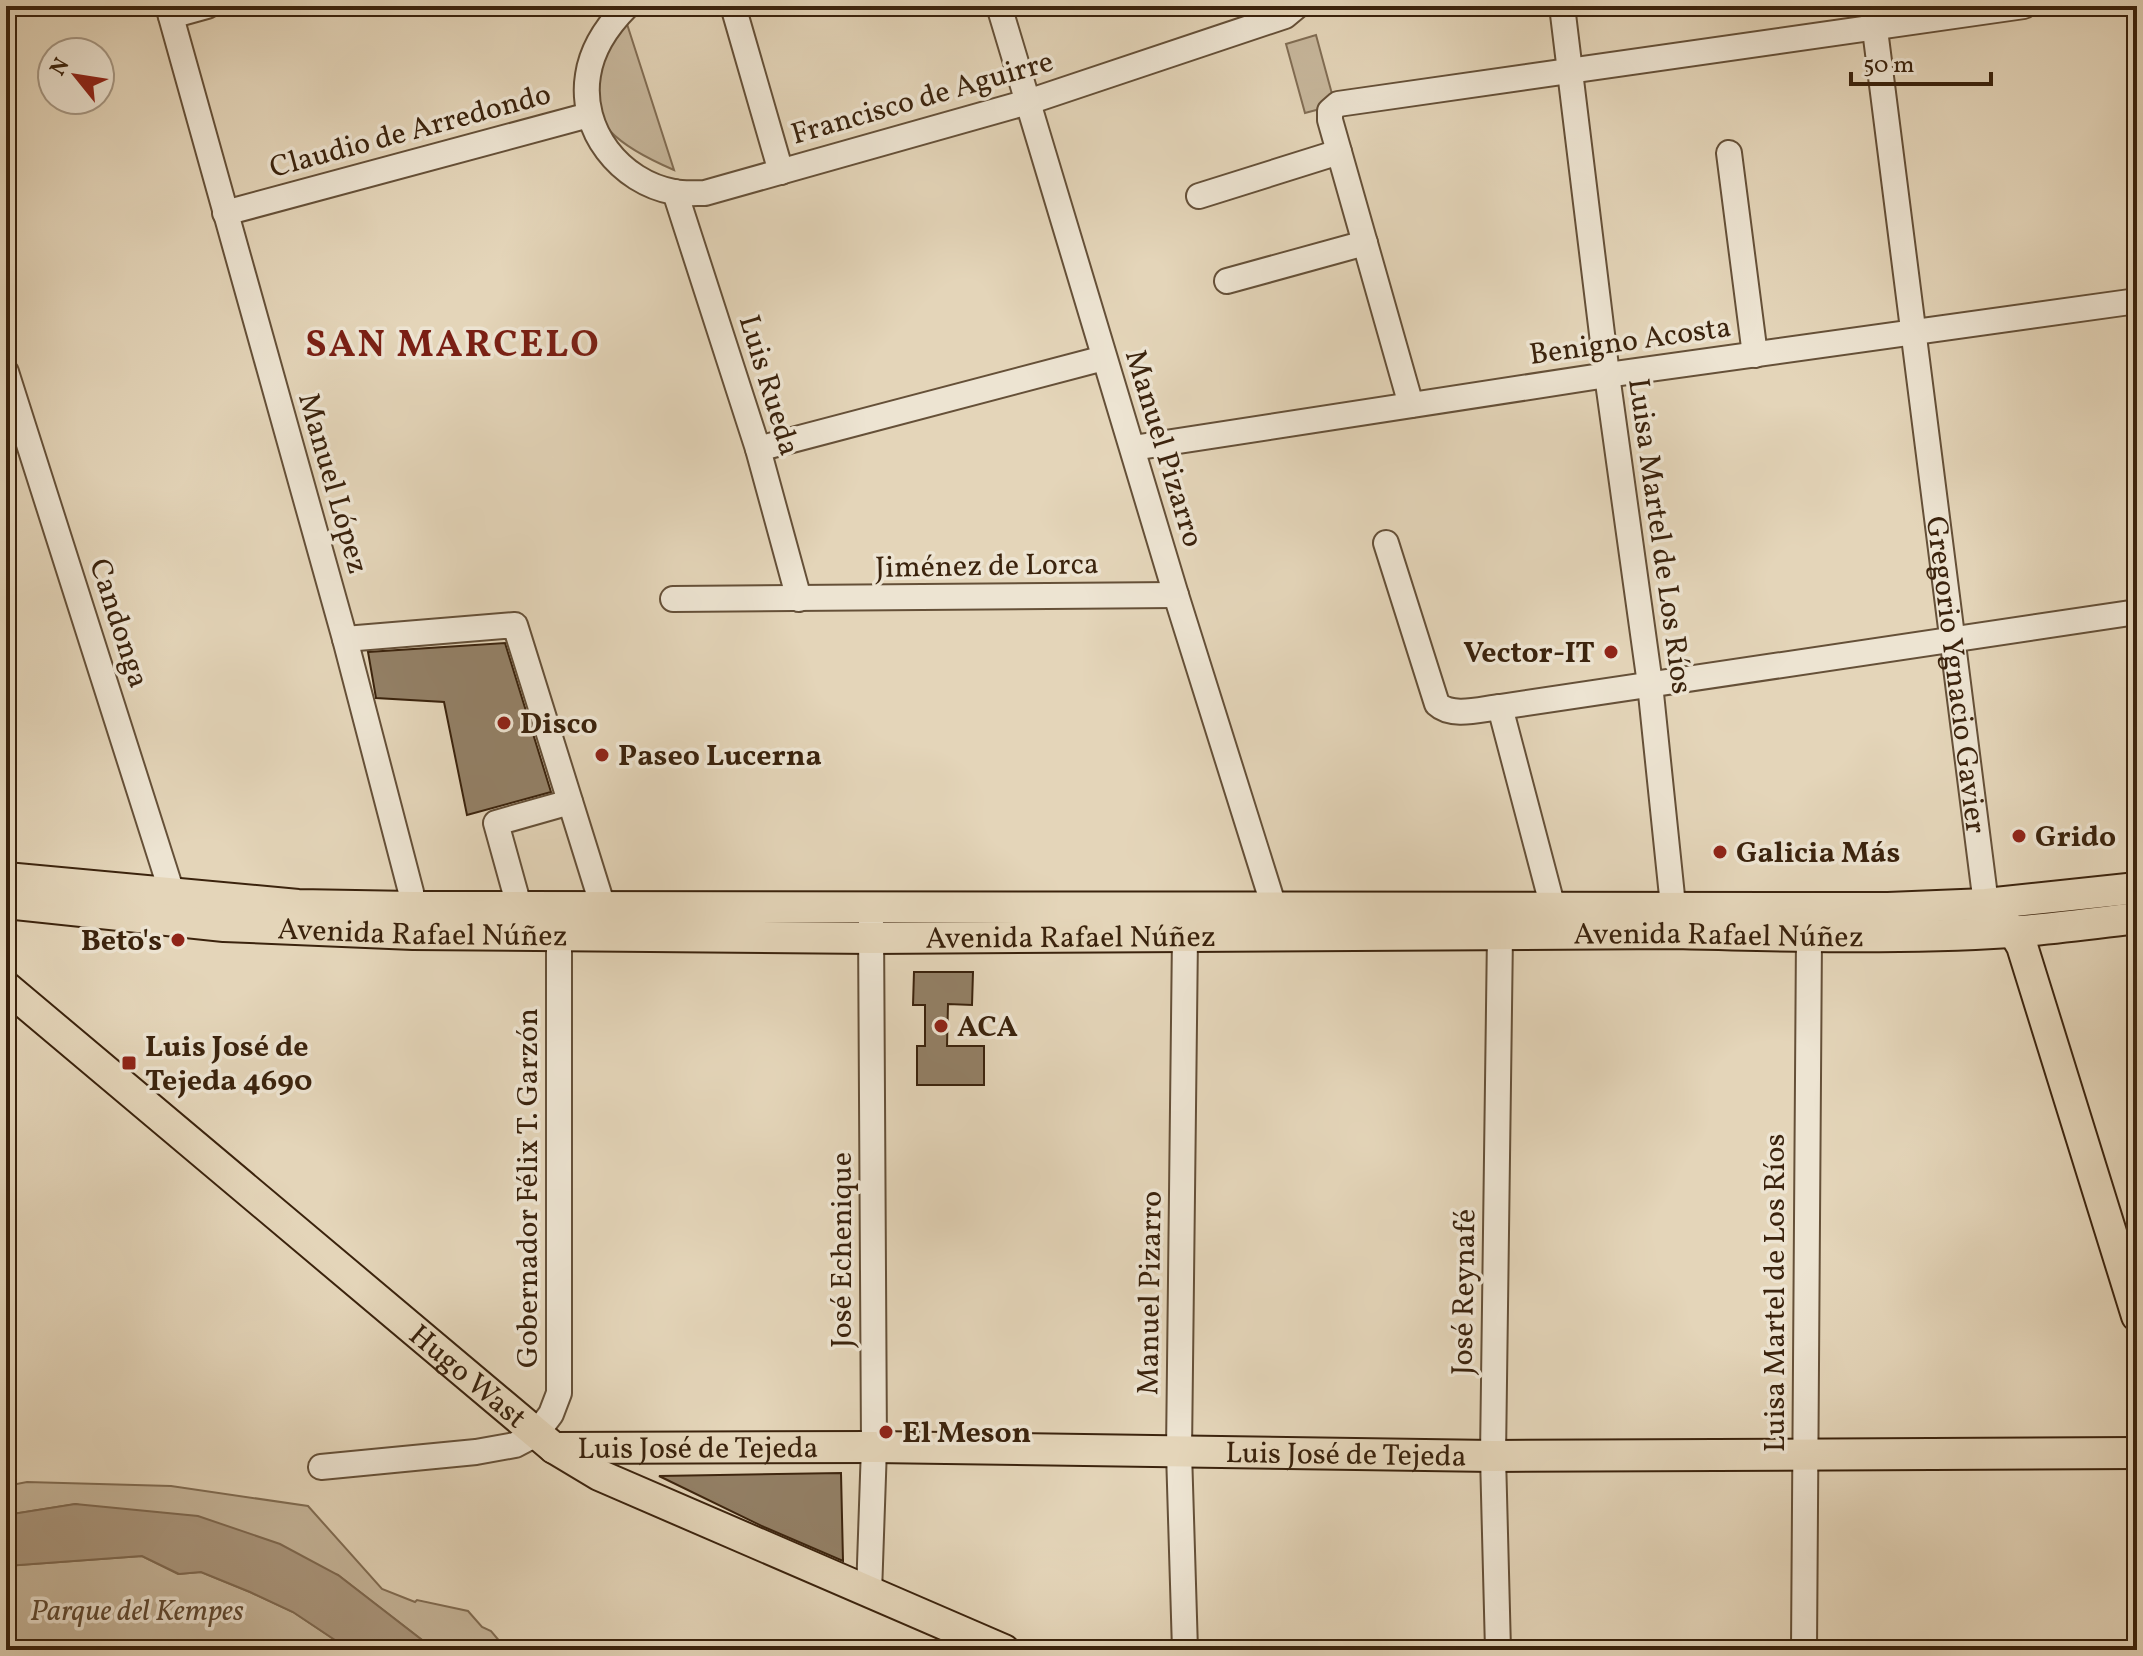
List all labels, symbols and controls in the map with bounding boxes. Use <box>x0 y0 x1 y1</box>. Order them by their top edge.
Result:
north arrow <box>36 36 116 116</box>
scale bar <box>1851 36 1991 86</box>
street label: Francisco de Aguirre <box>787 41 1059 156</box>
text: 50 m <box>1863 49 1915 83</box>
text: N <box>43 53 78 82</box>
street label: Claudio de Arredondo <box>265 74 556 190</box>
street label: Benigno Acosta <box>1527 307 1734 377</box>
street label: Luis Rueda <box>727 310 809 461</box>
district label: SAN MARCELO <box>305 320 601 373</box>
street label: Manuel Pizarro <box>1113 345 1213 552</box>
street label: Luisa Martel de Los Ríos <box>1616 376 1702 697</box>
street label: Manuel López <box>286 388 378 579</box>
street label: Gregorio Ygnacio Gavier <box>1914 514 1996 836</box>
street label: Jiménez de Lorca <box>875 544 1099 590</box>
street label: Candonga <box>77 554 159 694</box>
place label: Vector-IT <box>1463 633 1595 675</box>
marker: Vector-IT <box>1602 643 1620 661</box>
place label: Disco <box>520 704 598 746</box>
marker: Disco <box>495 714 513 732</box>
place label: Paseo Lucerna <box>618 736 822 778</box>
marker: Paseo Lucerna <box>593 746 611 764</box>
place label: Grido <box>2035 817 2116 859</box>
marker: Grido <box>2010 827 2028 845</box>
place label: Galicia Más <box>1736 833 1900 875</box>
marker: Galicia Más <box>1711 843 1729 861</box>
street label: Avenida Rafael Núñez <box>277 909 568 958</box>
street label: Avenida Rafael Núñez <box>1573 914 1864 959</box>
street label: Avenida Rafael Núñez <box>925 917 1216 961</box>
place label: Beto's <box>81 921 162 963</box>
marker: Beto's <box>169 931 187 949</box>
place label: ACA <box>957 1007 1018 1049</box>
street label: Gobernador Félix T. Garzón <box>508 1008 550 1368</box>
marker: ACA <box>932 1017 950 1035</box>
place label: Luis José de Tejeda 4690 <box>145 1027 313 1103</box>
marker: Luis José de Tejeda 4690 <box>120 1054 138 1072</box>
street label: Luisa Martel de Los Ríos <box>1755 1134 1797 1452</box>
street label: José Echenique <box>822 1152 864 1348</box>
street label: Manuel Pizarro <box>1128 1190 1174 1396</box>
street label: José Reynafé <box>1443 1209 1487 1376</box>
street label: Hugo Wast <box>399 1315 535 1439</box>
place label: El Meson <box>902 1413 1031 1455</box>
marker: El Meson <box>877 1423 895 1441</box>
street label: Luis José de Tejeda <box>577 1428 819 1471</box>
street label: Luis José de Tejeda <box>1225 1433 1467 1479</box>
park label: Parque del Kempes <box>30 1591 244 1633</box>

